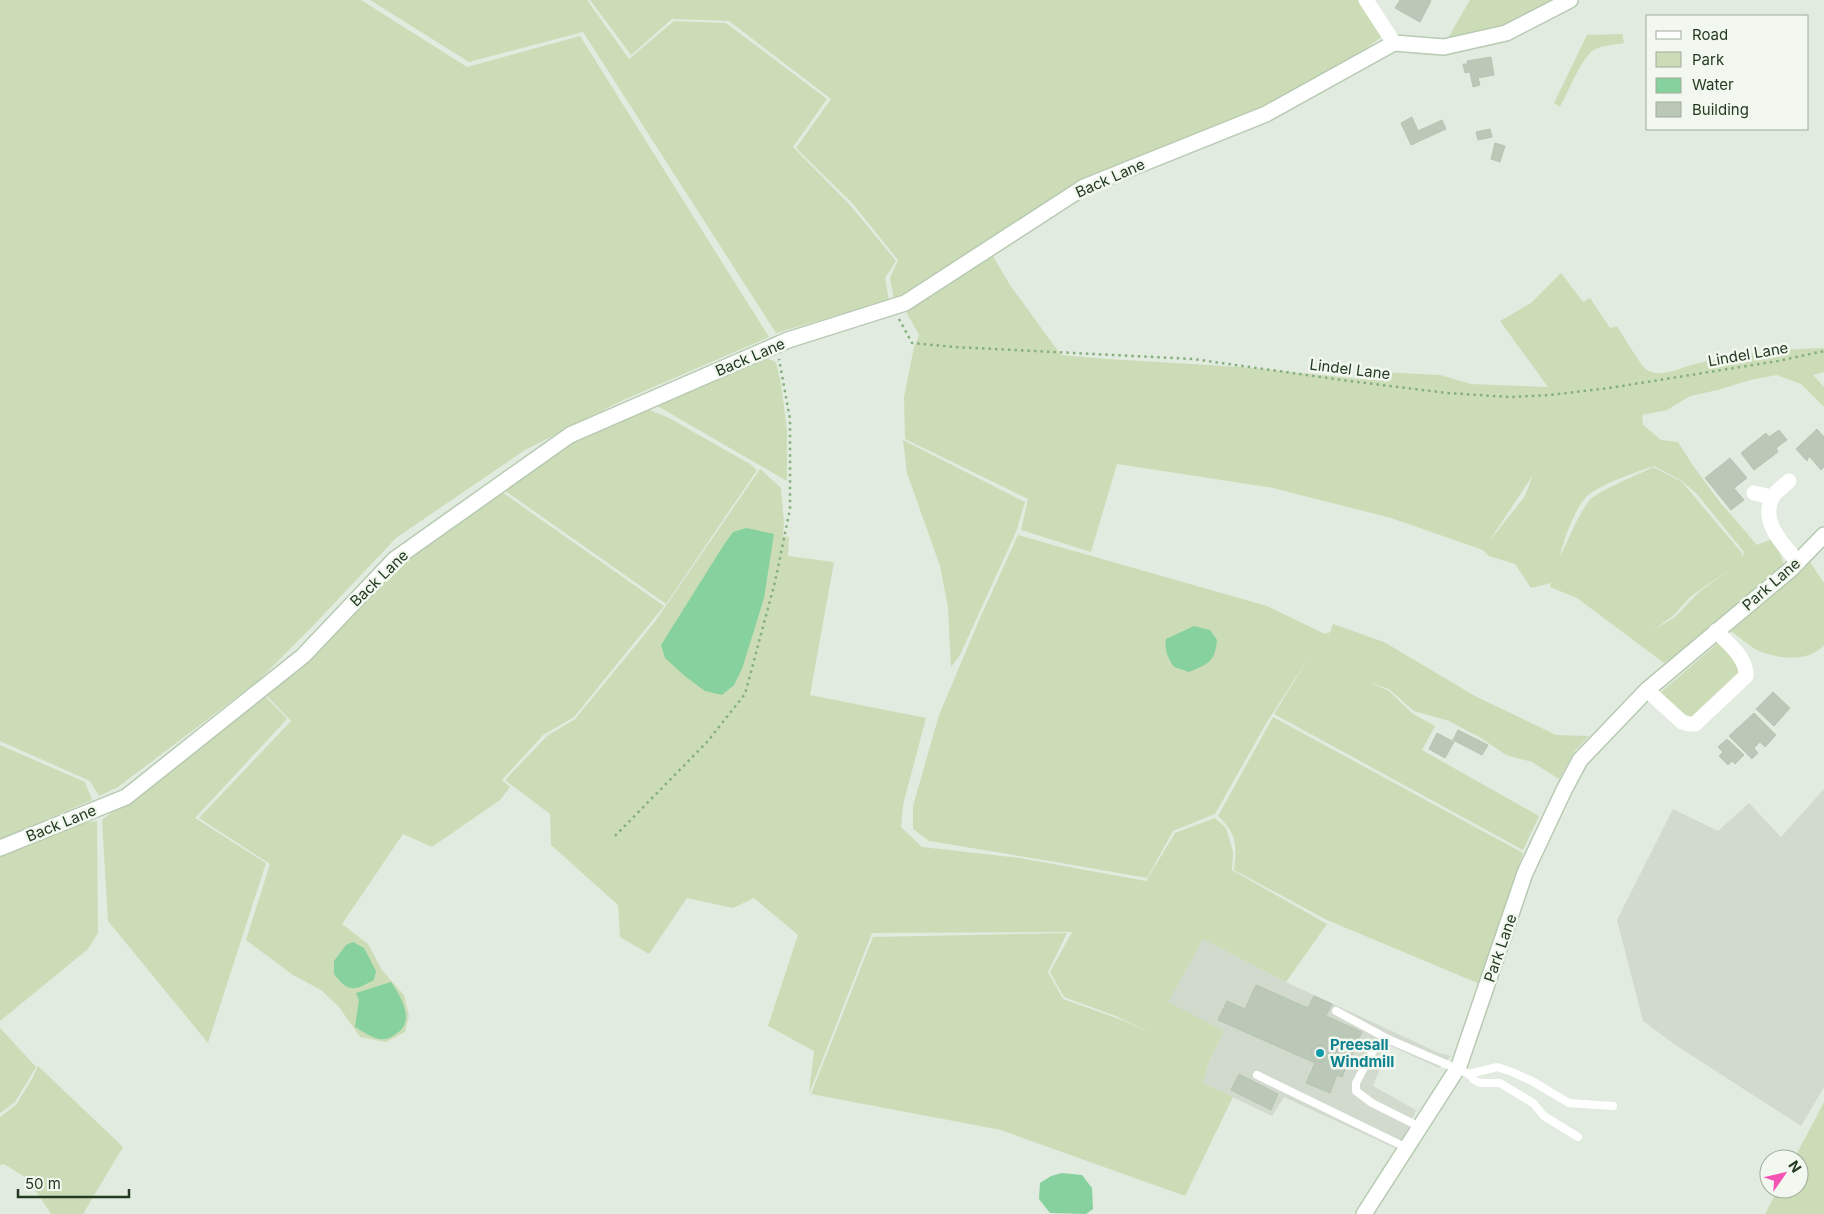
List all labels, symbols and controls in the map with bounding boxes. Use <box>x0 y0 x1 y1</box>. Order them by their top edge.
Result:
legend <box>1646 15 1809 130</box>
text: Road <box>1692 25 1728 44</box>
text: Park <box>1692 50 1725 69</box>
text: Water <box>1692 75 1734 94</box>
text: Building <box>1692 100 1749 119</box>
street label: Back Lane <box>1072 154 1148 202</box>
street label: Back Lane <box>712 334 788 380</box>
street label: Lindel Lane <box>1706 338 1790 370</box>
street label: Lindel Lane <box>1309 355 1391 383</box>
street label: Back Lane <box>346 546 412 610</box>
street label: Park Lane <box>1738 554 1804 614</box>
street label: Back Lane <box>23 800 99 846</box>
street label: Park Lane <box>1479 911 1521 985</box>
place label: Preesall Windmill <box>1330 1035 1394 1071</box>
marker: Preesall Windmill <box>1314 1047 1326 1059</box>
north arrow <box>1759 1149 1809 1199</box>
text: N <box>1785 1157 1805 1176</box>
scale bar <box>18 1166 129 1198</box>
text: 50 m <box>25 1174 61 1193</box>

